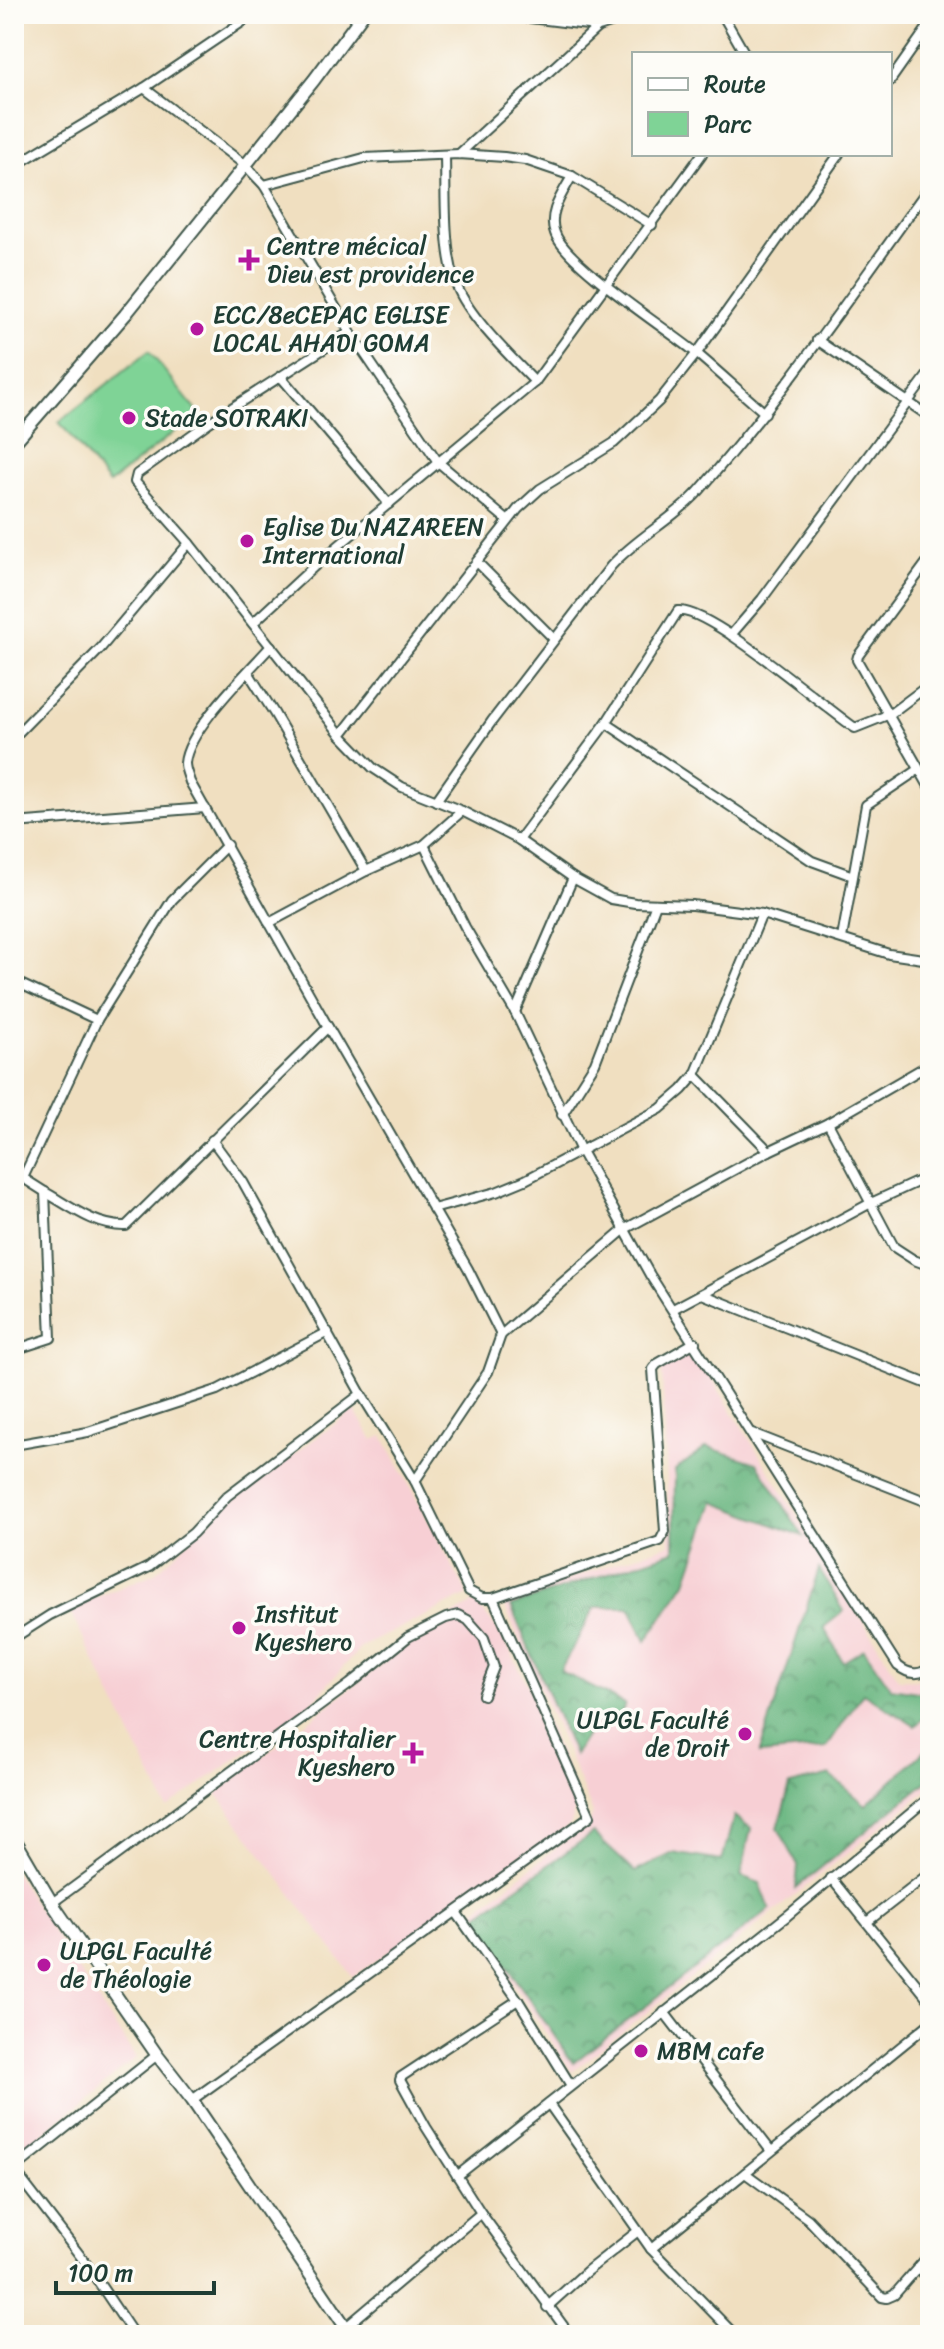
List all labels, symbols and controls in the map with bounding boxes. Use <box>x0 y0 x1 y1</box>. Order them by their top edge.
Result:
legend <box>632 52 892 156</box>
text: Route <box>704 63 766 105</box>
text: Parc <box>704 103 752 145</box>
place label: Centre mécical Dieu est providence <box>267 225 474 295</box>
marker: Centre mécical Dieu est providence <box>238 249 260 271</box>
place label: ECC/8eCEPAC EGLISE LOCAL AHADI GOMA <box>213 294 450 364</box>
marker: ECC/8eCEPAC EGLISE LOCAL AHADI GOMA <box>188 320 206 338</box>
place label: Stade SOTRAKI <box>145 397 309 439</box>
marker: Stade SOTRAKI <box>120 409 138 427</box>
place label: Eglise Du NAZAREEN International <box>262 506 484 576</box>
marker: Eglise Du NAZAREEN International <box>238 532 256 550</box>
place label: Institut Kyeshero <box>254 1593 352 1663</box>
marker: Institut Kyeshero <box>230 1619 248 1637</box>
place label: ULPGL Faculté de Droit <box>577 1699 730 1769</box>
place label: Centre Hospitalier Kyeshero <box>199 1718 397 1788</box>
marker: ULPGL Faculté de Droit <box>736 1725 754 1743</box>
marker: Centre Hospitalier Kyeshero <box>402 1742 424 1764</box>
place label: ULPGL Faculté de Théologie <box>60 1930 212 2000</box>
marker: ULPGL Faculté de Théologie <box>35 1956 53 1974</box>
place label: MBM cafe <box>657 2030 764 2072</box>
marker: MBM cafe <box>632 2042 650 2060</box>
scale bar <box>56 2245 214 2295</box>
text: 100 m <box>68 2252 133 2294</box>

